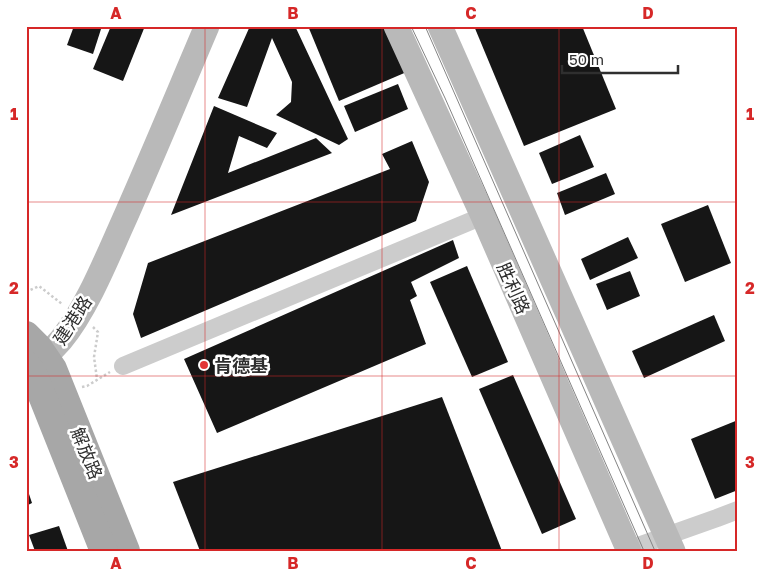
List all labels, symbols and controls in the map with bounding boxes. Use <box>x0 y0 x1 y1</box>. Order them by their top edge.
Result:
text: A <box>110 3 122 23</box>
text: B <box>287 3 299 23</box>
text: C <box>465 3 477 23</box>
text: D <box>642 3 654 23</box>
scale bar <box>562 42 678 74</box>
text: 50 m <box>569 50 604 68</box>
text: 1 <box>10 104 18 124</box>
text: 1 <box>746 104 754 124</box>
street label: 胜利路 <box>493 259 535 317</box>
text: 2 <box>9 278 19 298</box>
text: 2 <box>745 278 755 298</box>
street label: 建港路 <box>48 291 96 349</box>
place label: 肯德基 <box>214 354 268 376</box>
marker: 肯德基 <box>198 359 210 371</box>
street label: 解放路 <box>67 424 107 482</box>
text: 3 <box>9 452 19 472</box>
text: 3 <box>745 452 755 472</box>
text: A <box>110 553 122 573</box>
text: B <box>287 553 299 573</box>
text: C <box>465 553 477 573</box>
text: D <box>642 553 654 573</box>

